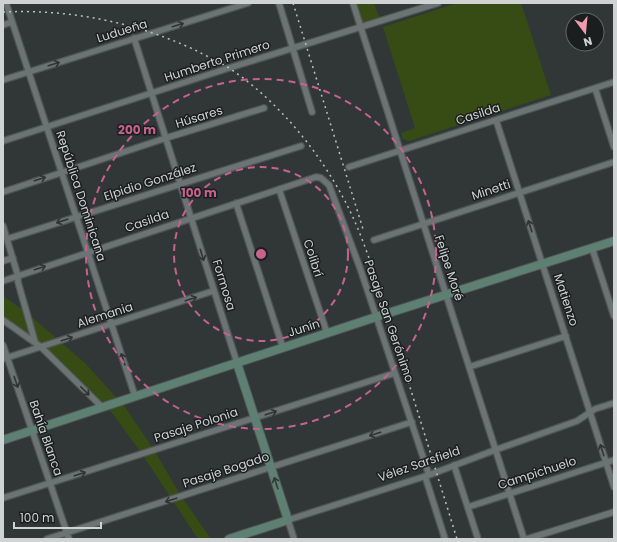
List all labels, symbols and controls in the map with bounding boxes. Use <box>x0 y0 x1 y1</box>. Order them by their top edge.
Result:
north arrow <box>565 12 605 52</box>
street label: Ludueña <box>95 15 149 46</box>
one-way arrow <box>171 21 184 28</box>
text: N <box>582 33 594 50</box>
street label: Humberto Primero <box>162 35 272 86</box>
one-way arrow <box>47 59 59 67</box>
street label: Casilda <box>453 98 502 129</box>
street label: Húsares <box>173 101 225 132</box>
text: 200 m <box>118 121 156 138</box>
street label: República Dominicana <box>52 128 111 263</box>
street label: Elpidio González <box>101 159 198 204</box>
one-way arrow <box>34 175 46 183</box>
street label: Minetti <box>469 175 513 204</box>
text: 100 m <box>181 184 217 201</box>
street label: Casilda <box>122 205 171 236</box>
one-way arrow <box>56 218 69 225</box>
one-way arrow <box>526 220 533 233</box>
street label: Felipe Moré <box>431 233 468 303</box>
street label: Colibrí <box>299 237 328 279</box>
centre of rings <box>254 247 268 261</box>
one-way arrow <box>199 248 206 261</box>
street label: Formosa <box>209 257 240 313</box>
street label: Pasaje San Gerónimo <box>360 257 419 385</box>
one-way arrow <box>34 264 46 272</box>
street label: Matienzo <box>550 272 583 328</box>
one-way arrow <box>184 295 197 302</box>
street label: Alemania <box>75 298 135 332</box>
street label: Junín <box>286 314 322 341</box>
one-way arrow <box>60 334 72 342</box>
one-way arrow <box>118 353 126 365</box>
one-way arrow <box>12 375 20 387</box>
one-way arrow <box>80 386 90 396</box>
street label: Bahía Blanca <box>26 398 67 478</box>
street label: Pasaje Polonia <box>152 403 240 446</box>
one-way arrow <box>264 409 277 416</box>
one-way arrow <box>368 431 381 438</box>
street label: Vélez Sarsfield <box>375 442 462 486</box>
one-way arrow <box>598 444 605 457</box>
street label: Pasaje Bogado <box>180 447 272 492</box>
street label: Campichuelo <box>495 452 579 493</box>
one-way arrow <box>74 470 87 477</box>
one-way arrow <box>272 476 279 489</box>
one-way arrow <box>165 496 177 504</box>
scale bar <box>14 504 101 530</box>
text: 100 m <box>20 509 54 526</box>

